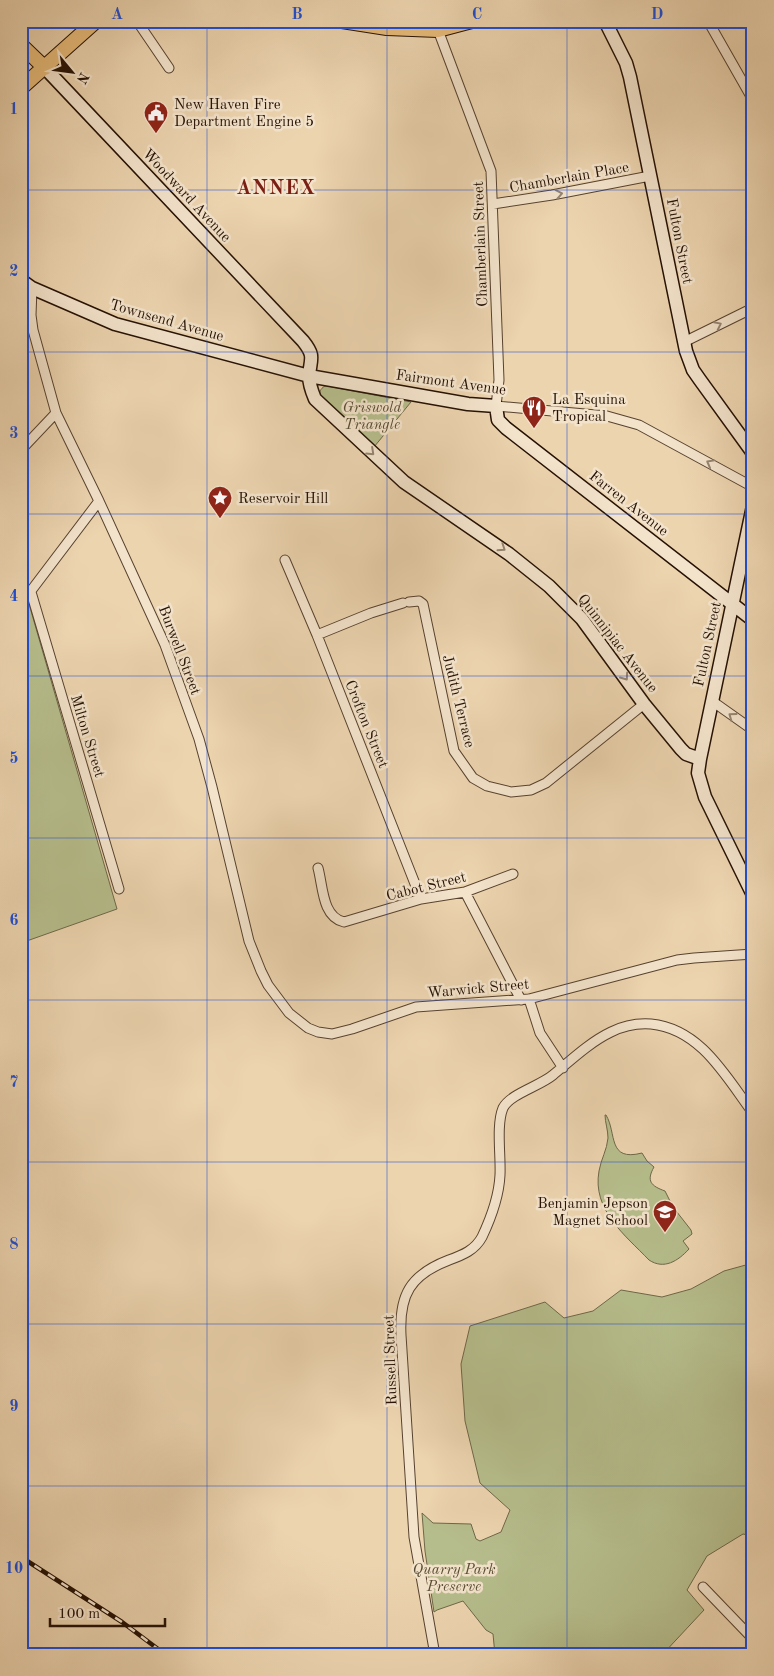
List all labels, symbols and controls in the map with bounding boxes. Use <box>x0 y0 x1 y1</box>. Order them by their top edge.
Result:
text: A <box>111 7 123 23</box>
text: B <box>291 7 303 23</box>
text: C <box>472 7 482 23</box>
text: D <box>651 7 663 23</box>
north arrow <box>48 48 98 98</box>
text: N <box>74 70 91 86</box>
place label: New Haven Fire Department Engine 5 <box>174 98 314 130</box>
public building icon: New Haven Fire Department Engine 5 <box>143 100 169 134</box>
text: 1 <box>9 102 19 118</box>
street label: Woodward Avenue <box>139 146 233 246</box>
street label: Chamberlain Place <box>508 161 630 196</box>
district label: ANNEX <box>236 179 316 199</box>
street label: Chamberlain Street <box>472 181 491 307</box>
one-way arrow <box>554 189 563 199</box>
street label: Fulton Street <box>663 197 694 285</box>
text: 2 <box>9 264 19 280</box>
street label: Townsend Avenue <box>108 298 225 345</box>
one-way arrow <box>713 321 722 331</box>
street label: Fairmont Avenue <box>395 368 507 399</box>
place label: La Esquina Tropical <box>552 393 626 425</box>
restaurant icon: La Esquina Tropical <box>521 395 547 429</box>
park label: Griswold Triangle <box>343 401 402 433</box>
text: 3 <box>9 426 19 442</box>
one-way arrow <box>366 446 375 455</box>
one-way arrow <box>707 459 716 469</box>
street label: Farren Avenue <box>586 469 670 540</box>
place icon: Reservoir Hill <box>207 485 233 519</box>
place label: Reservoir Hill <box>238 492 328 507</box>
one-way arrow <box>496 542 505 551</box>
text: 4 <box>9 589 19 605</box>
street label: Quinnipiac Avenue <box>574 592 660 696</box>
street label: Fulton Street <box>692 600 725 688</box>
street label: Burwell Street <box>155 604 203 697</box>
street label: Judith Terrace <box>439 653 476 750</box>
one-way arrow <box>619 672 628 681</box>
street label: Crofton Street <box>341 678 390 771</box>
street label: Milton Street <box>67 693 106 779</box>
one-way arrow <box>729 713 738 721</box>
text: 5 <box>9 751 19 767</box>
street label: Cabot Street <box>385 870 468 905</box>
text: 6 <box>9 913 19 929</box>
street label: Warwick Street <box>426 978 530 1001</box>
text: 7 <box>9 1075 19 1091</box>
place label: Benjamin Jepson Magnet School <box>537 1197 648 1229</box>
school or university icon: Benjamin Jepson Magnet School <box>652 1199 678 1233</box>
text: 8 <box>9 1237 19 1253</box>
street label: Russell Street <box>382 1314 401 1406</box>
text: 9 <box>9 1399 19 1415</box>
text: 10 <box>5 1561 23 1577</box>
park label: Quarry Park Preserve <box>412 1563 496 1595</box>
scale bar <box>50 1596 165 1628</box>
text: 100 m <box>58 1607 100 1622</box>

